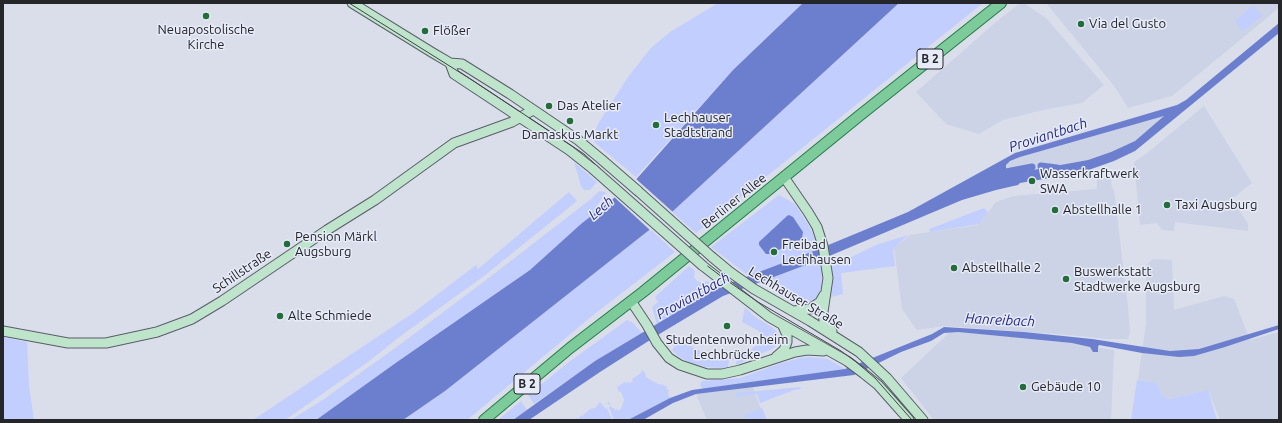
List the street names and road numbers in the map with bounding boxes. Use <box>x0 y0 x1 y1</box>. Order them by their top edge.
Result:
road number: B 2 <box>917 49 943 69</box>
street label: Berliner Allee <box>698 170 770 232</box>
street label: Schillstraße <box>210 246 274 296</box>
street label: Lechhauser Straße <box>746 263 846 333</box>
road number: B 2 <box>514 374 540 394</box>

